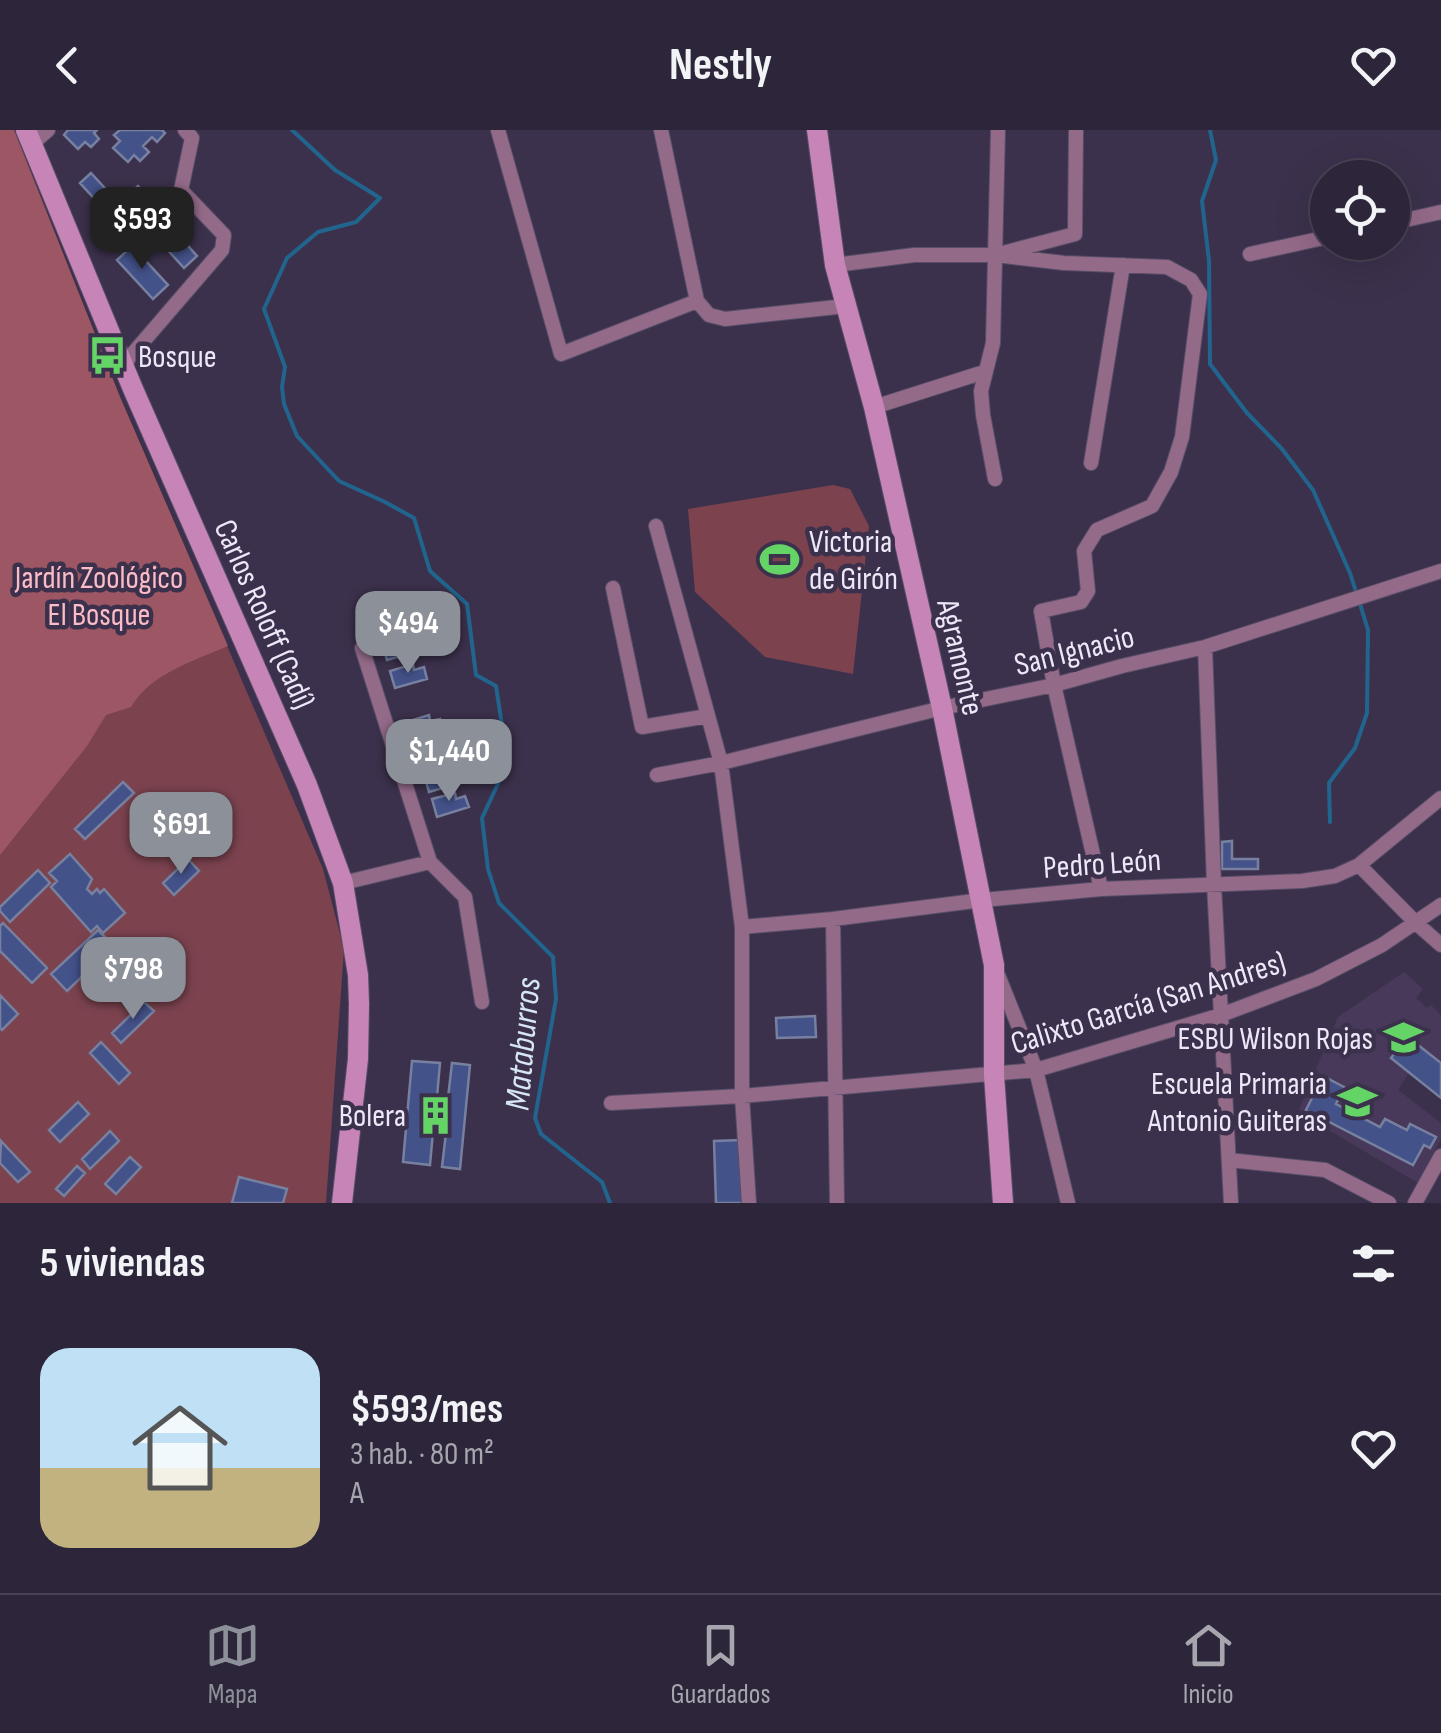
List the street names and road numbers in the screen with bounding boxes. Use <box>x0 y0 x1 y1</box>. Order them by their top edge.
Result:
street label: Carlos Roloff (Cadí) <box>205 514 323 715</box>
street label: Agramonte <box>927 594 992 719</box>
street label: San Ignacio <box>1010 618 1138 685</box>
street label: Pedro León <box>1042 841 1162 888</box>
street label: Calixto García (San Andres) <box>1006 943 1291 1064</box>

